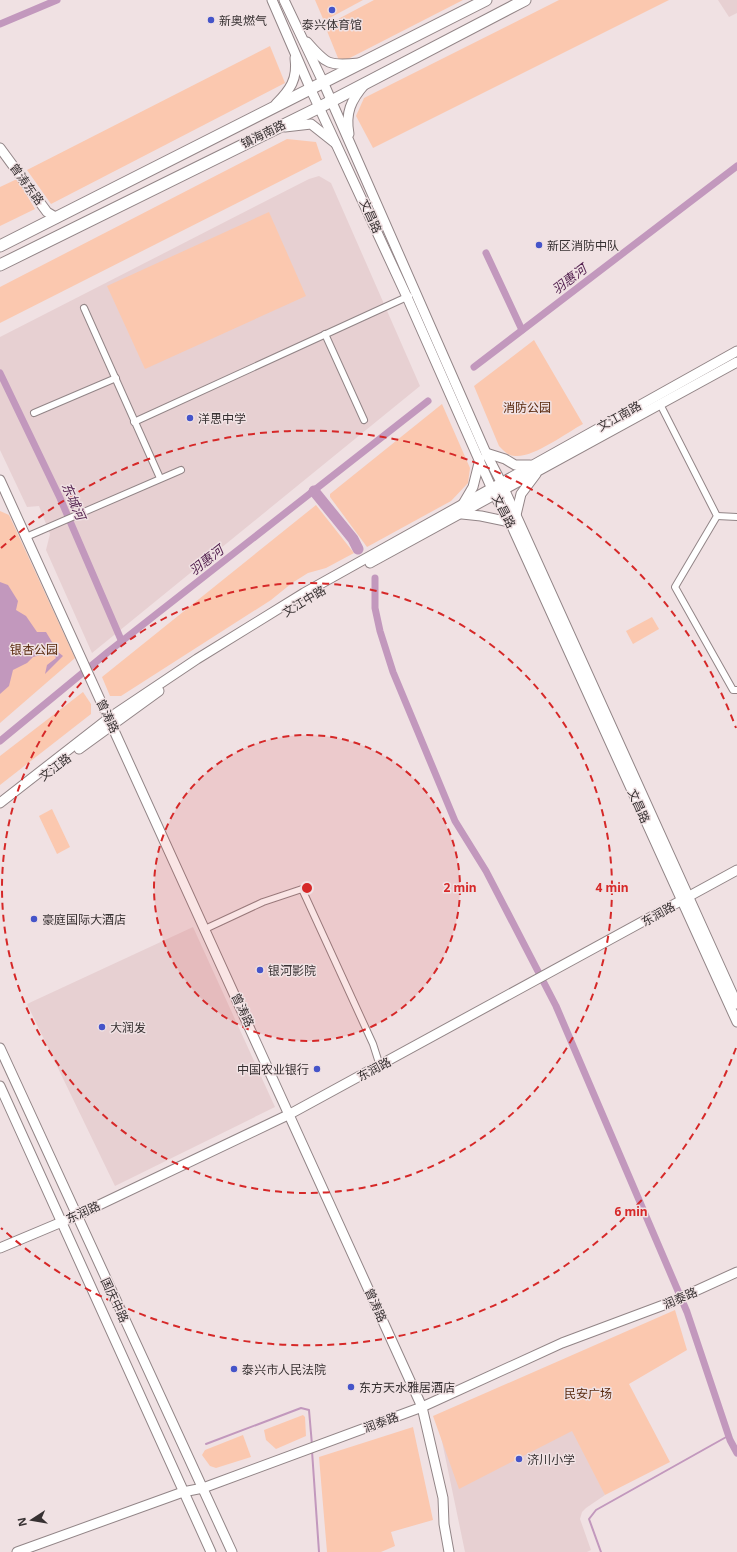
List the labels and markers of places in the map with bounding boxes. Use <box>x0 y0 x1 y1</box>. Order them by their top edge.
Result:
marker: 泰兴体育馆 <box>327 5 337 15</box>
place label: 新奥燃气 <box>219 12 267 29</box>
marker: 新奥燃气 <box>206 15 216 25</box>
place label: 泰兴体育馆 <box>302 16 362 33</box>
place label: 新区消防中队 <box>547 237 619 254</box>
marker: 新区消防中队 <box>534 240 544 250</box>
place label: 洋思中学 <box>198 410 246 427</box>
marker: 洋思中学 <box>185 413 195 423</box>
centre of rings <box>300 881 314 895</box>
place label: 豪庭国际大酒店 <box>42 911 126 928</box>
marker: 豪庭国际大酒店 <box>29 914 39 924</box>
place label: 银河影院 <box>268 962 316 979</box>
marker: 银河影院 <box>255 965 265 975</box>
place label: 大润发 <box>110 1019 146 1036</box>
marker: 大润发 <box>97 1022 107 1032</box>
place label: 中国农业银行 <box>237 1061 309 1078</box>
marker: 中国农业银行 <box>312 1064 322 1074</box>
place label: 泰兴市人民法院 <box>242 1361 326 1378</box>
marker: 泰兴市人民法院 <box>229 1364 239 1374</box>
place label: 东方天水雅居酒店 <box>359 1379 455 1396</box>
marker: 东方天水雅居酒店 <box>346 1382 356 1392</box>
place label: 济川小学 <box>527 1451 575 1468</box>
marker: 济川小学 <box>514 1454 524 1464</box>

